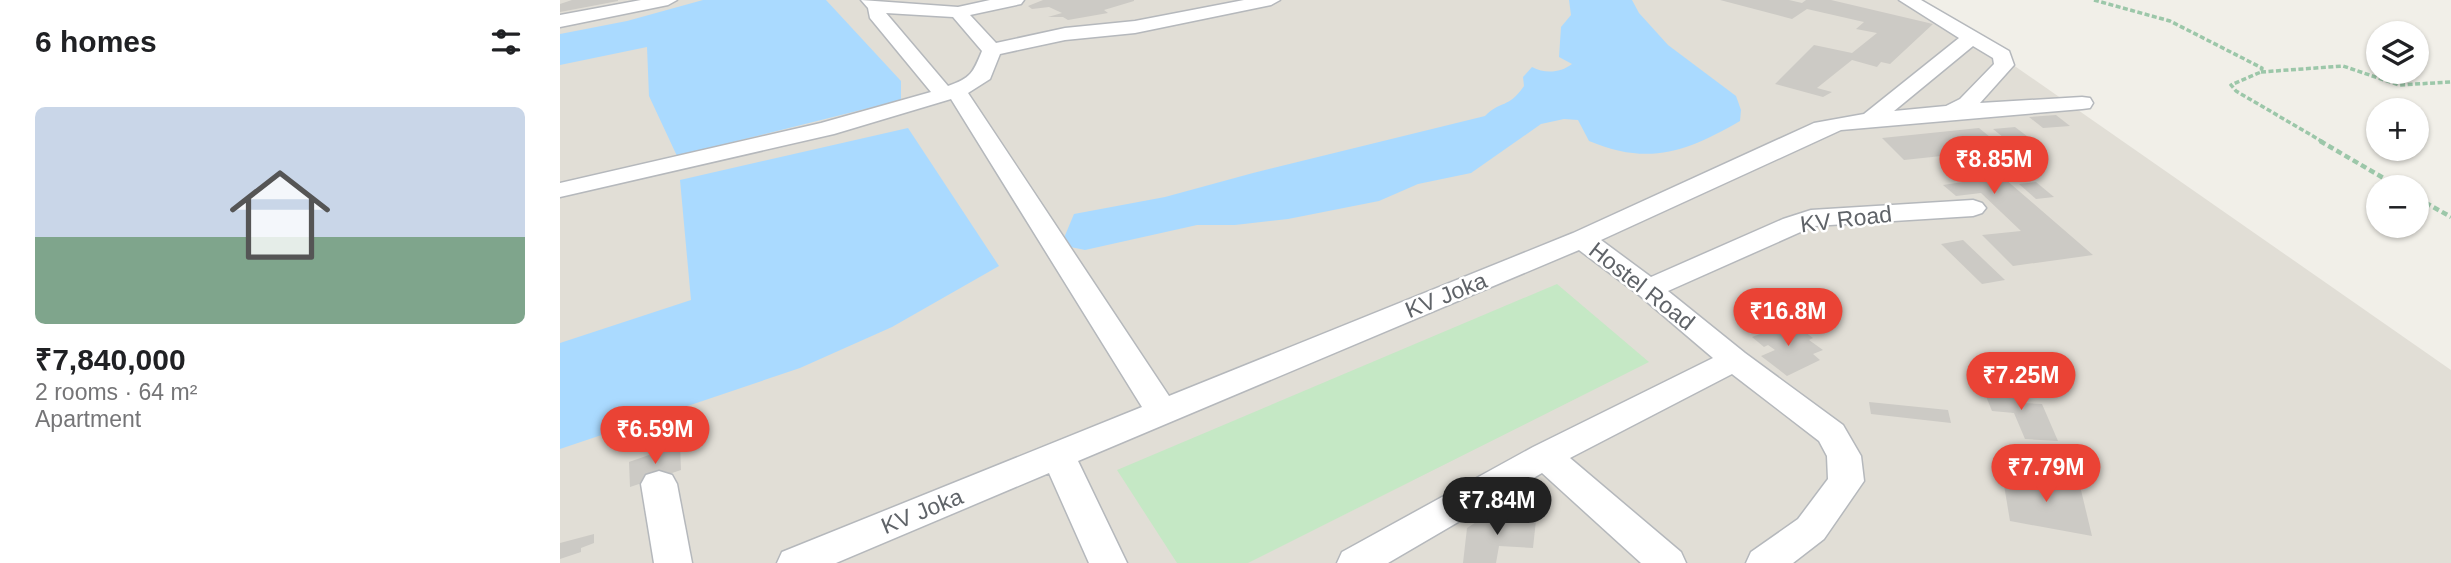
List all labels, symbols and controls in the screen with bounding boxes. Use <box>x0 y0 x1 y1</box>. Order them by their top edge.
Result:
map controls <box>2366 21 2429 238</box>
button: layers <box>2366 21 2429 84</box>
icon: filters <box>487 23 525 61</box>
text: 6 homes <box>35 25 157 58</box>
button: + <box>2366 98 2429 161</box>
pin: ₹8.85M <box>1937 136 2051 196</box>
text: ₹8.85M <box>1955 146 2033 172</box>
icon: home <box>217 152 343 278</box>
button: − <box>2366 175 2429 238</box>
street label: KV Road <box>1799 200 1893 238</box>
street label: Hostel Road <box>1584 237 1700 335</box>
street label: KV Joka <box>1401 267 1491 323</box>
pin: ₹16.8M <box>1731 288 1845 348</box>
text: ₹16.8M <box>1749 298 1827 324</box>
text: ₹7,840,000 <box>35 343 186 376</box>
pin: ₹7.25M <box>1964 352 2078 412</box>
text: ₹7.25M <box>1982 362 2060 388</box>
text: 2 rooms · 64 m² <box>35 379 197 405</box>
text: Apartment <box>35 406 141 432</box>
pin: ₹6.59M <box>598 406 712 466</box>
text: ₹6.59M <box>616 416 694 442</box>
pin: ₹7.79M <box>1989 444 2103 504</box>
text: ₹7.79M <box>2007 454 2085 480</box>
pin: ₹7.84M <box>1440 477 1554 537</box>
street label: KV Joka <box>877 483 967 539</box>
text: ₹7.84M <box>1458 487 1536 513</box>

